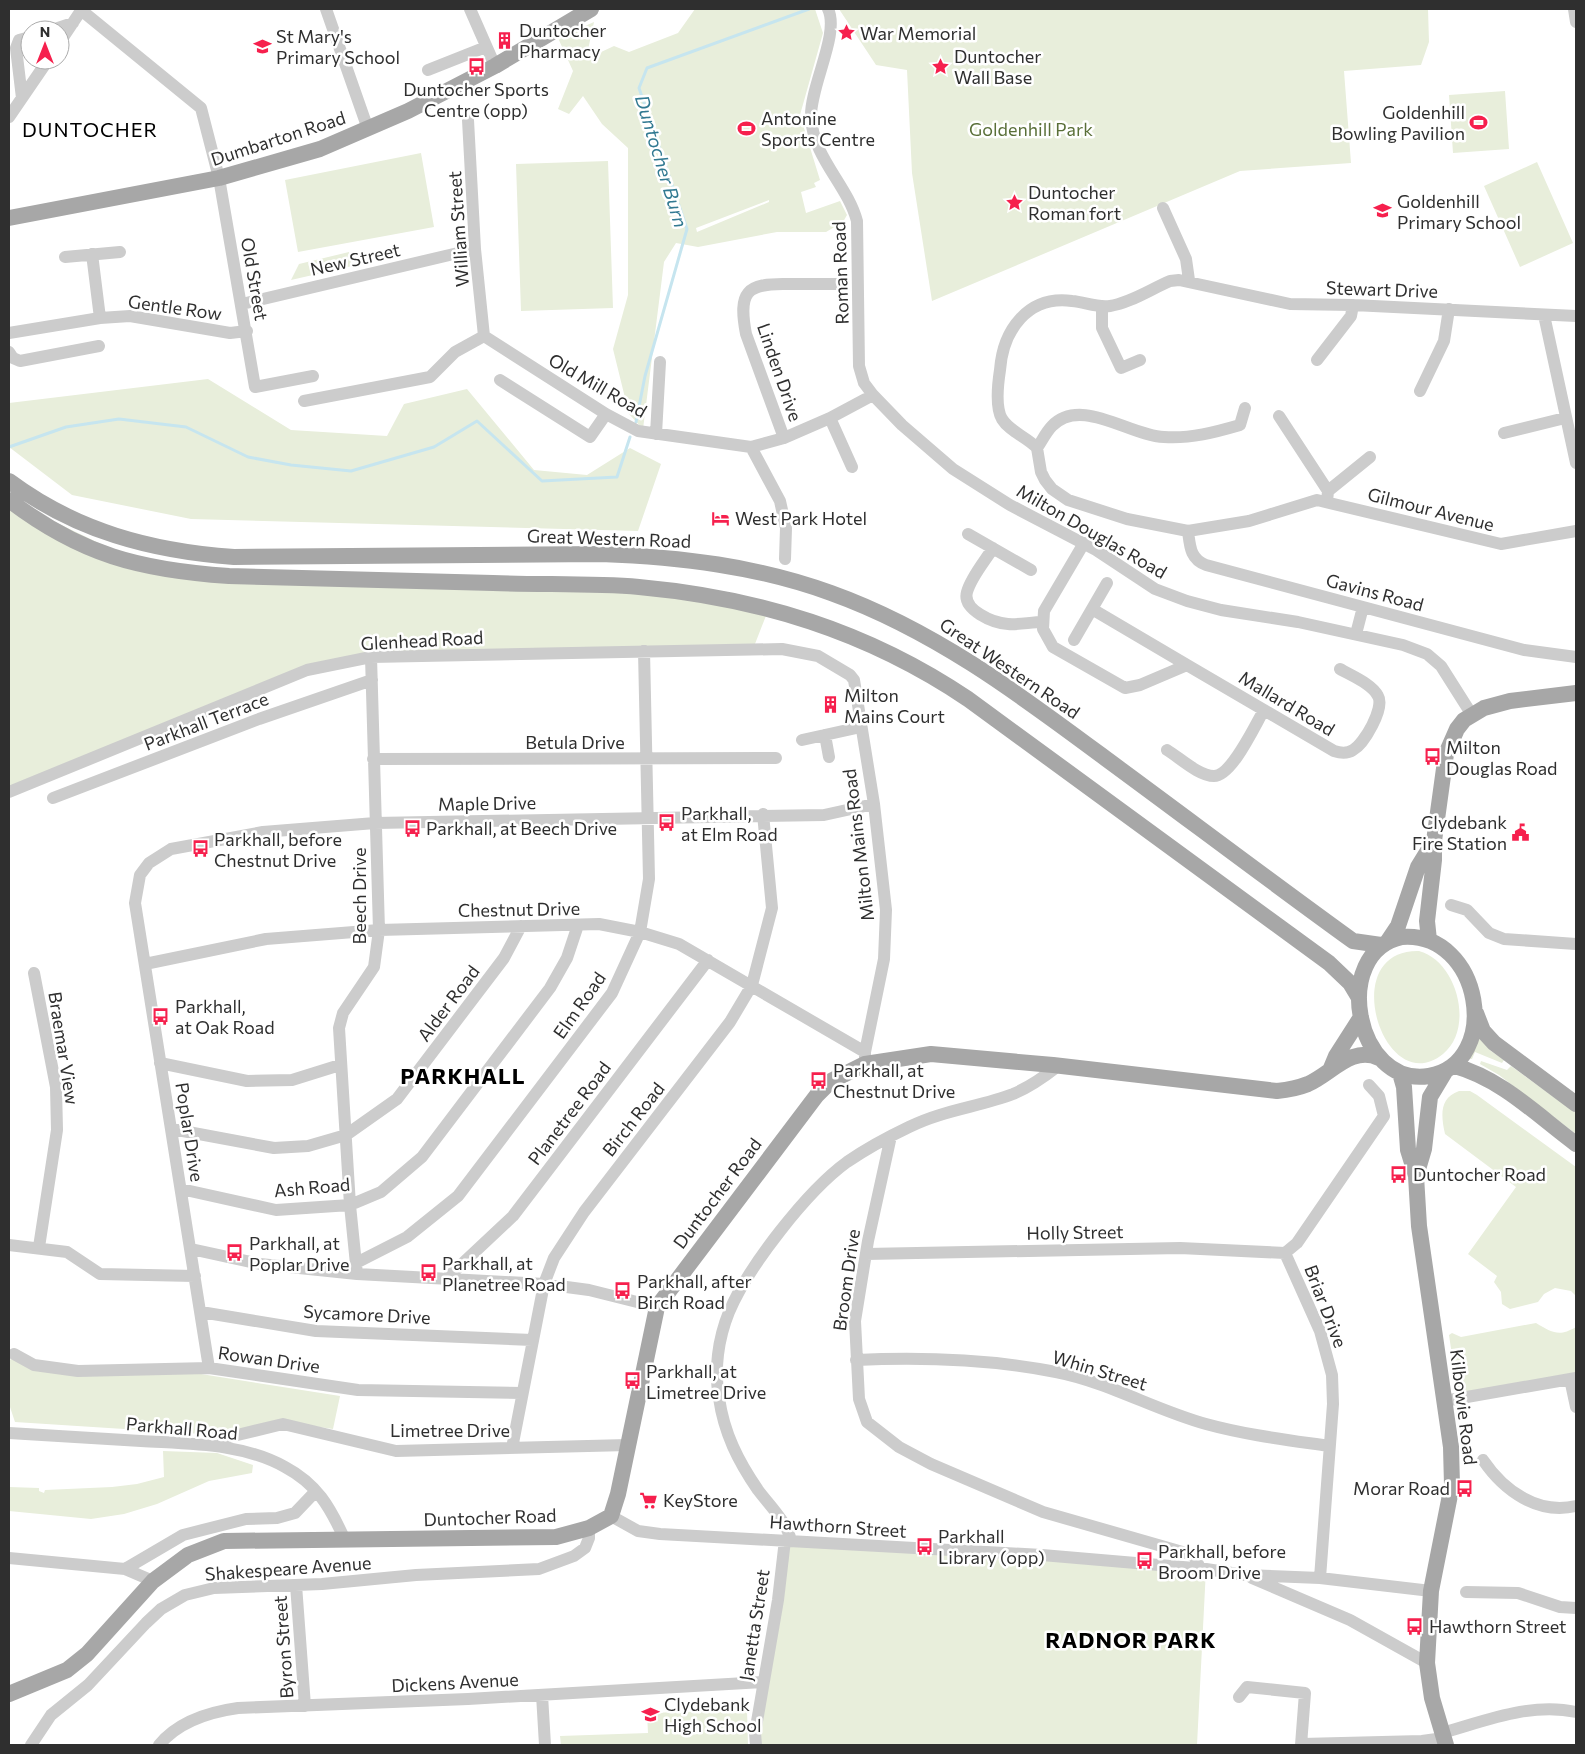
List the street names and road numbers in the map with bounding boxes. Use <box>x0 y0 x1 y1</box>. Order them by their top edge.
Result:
street label: Dumbarton Road <box>208 106 348 170</box>
street label: William Street <box>443 170 473 288</box>
street label: Roman Road <box>827 221 853 325</box>
street label: Old Street <box>237 236 273 322</box>
street label: New Street <box>308 238 402 280</box>
street label: Stewart Drive <box>1326 276 1438 302</box>
street label: Gentle Row <box>127 290 223 324</box>
street label: Linden Drive <box>753 320 807 424</box>
street label: Old Mill Road <box>545 348 651 422</box>
street label: Milton Douglas Road <box>1013 479 1171 583</box>
street label: Gilmour Avenue <box>1365 483 1497 535</box>
street label: Great Western Road <box>527 524 691 552</box>
street label: Gavins Road <box>1324 568 1426 616</box>
street label: Great Western Road <box>936 613 1084 723</box>
street label: Glenhead Road <box>360 626 484 654</box>
street label: Mallard Road <box>1235 666 1339 740</box>
street label: Parkhall Terrace <box>141 687 271 755</box>
street label: Betula Drive <box>525 731 625 753</box>
street label: Milton Mains Road <box>838 768 878 922</box>
street label: Maple Drive <box>438 791 536 815</box>
street label: Beech Drive <box>348 848 370 944</box>
street label: Chestnut Drive <box>458 897 580 921</box>
street label: Alder Road <box>412 961 484 1045</box>
street label: Elm Road <box>548 967 610 1043</box>
street label: Braemar View <box>44 990 84 1106</box>
street label: Planetree Road <box>523 1057 615 1169</box>
street label: Birch Road <box>597 1078 669 1160</box>
street label: Poplar Drive <box>171 1081 209 1183</box>
street label: Duntocher Road <box>668 1133 766 1253</box>
street label: Ash Road <box>273 1173 351 1201</box>
street label: Holly Street <box>1026 1220 1124 1244</box>
street label: Broom Drive <box>828 1228 864 1332</box>
street label: Briar Drive <box>1300 1261 1352 1351</box>
street label: Sycamore Drive <box>303 1300 431 1328</box>
street label: Rowan Drive <box>217 1341 321 1377</box>
street label: Whin Street <box>1050 1345 1150 1395</box>
street label: Kilbowie Road <box>1446 1348 1482 1466</box>
street label: Parkhall Road <box>125 1412 239 1444</box>
street label: Limetree Drive <box>390 1419 510 1441</box>
street label: Duntocher Road <box>423 1504 557 1530</box>
street label: Hawthorn Street <box>769 1510 907 1542</box>
street label: Shakespeare Avenue <box>204 1551 372 1585</box>
street label: Janetta Street <box>734 1568 774 1682</box>
street label: Byron Street <box>268 1595 298 1699</box>
street label: Dickens Avenue <box>391 1668 519 1696</box>

